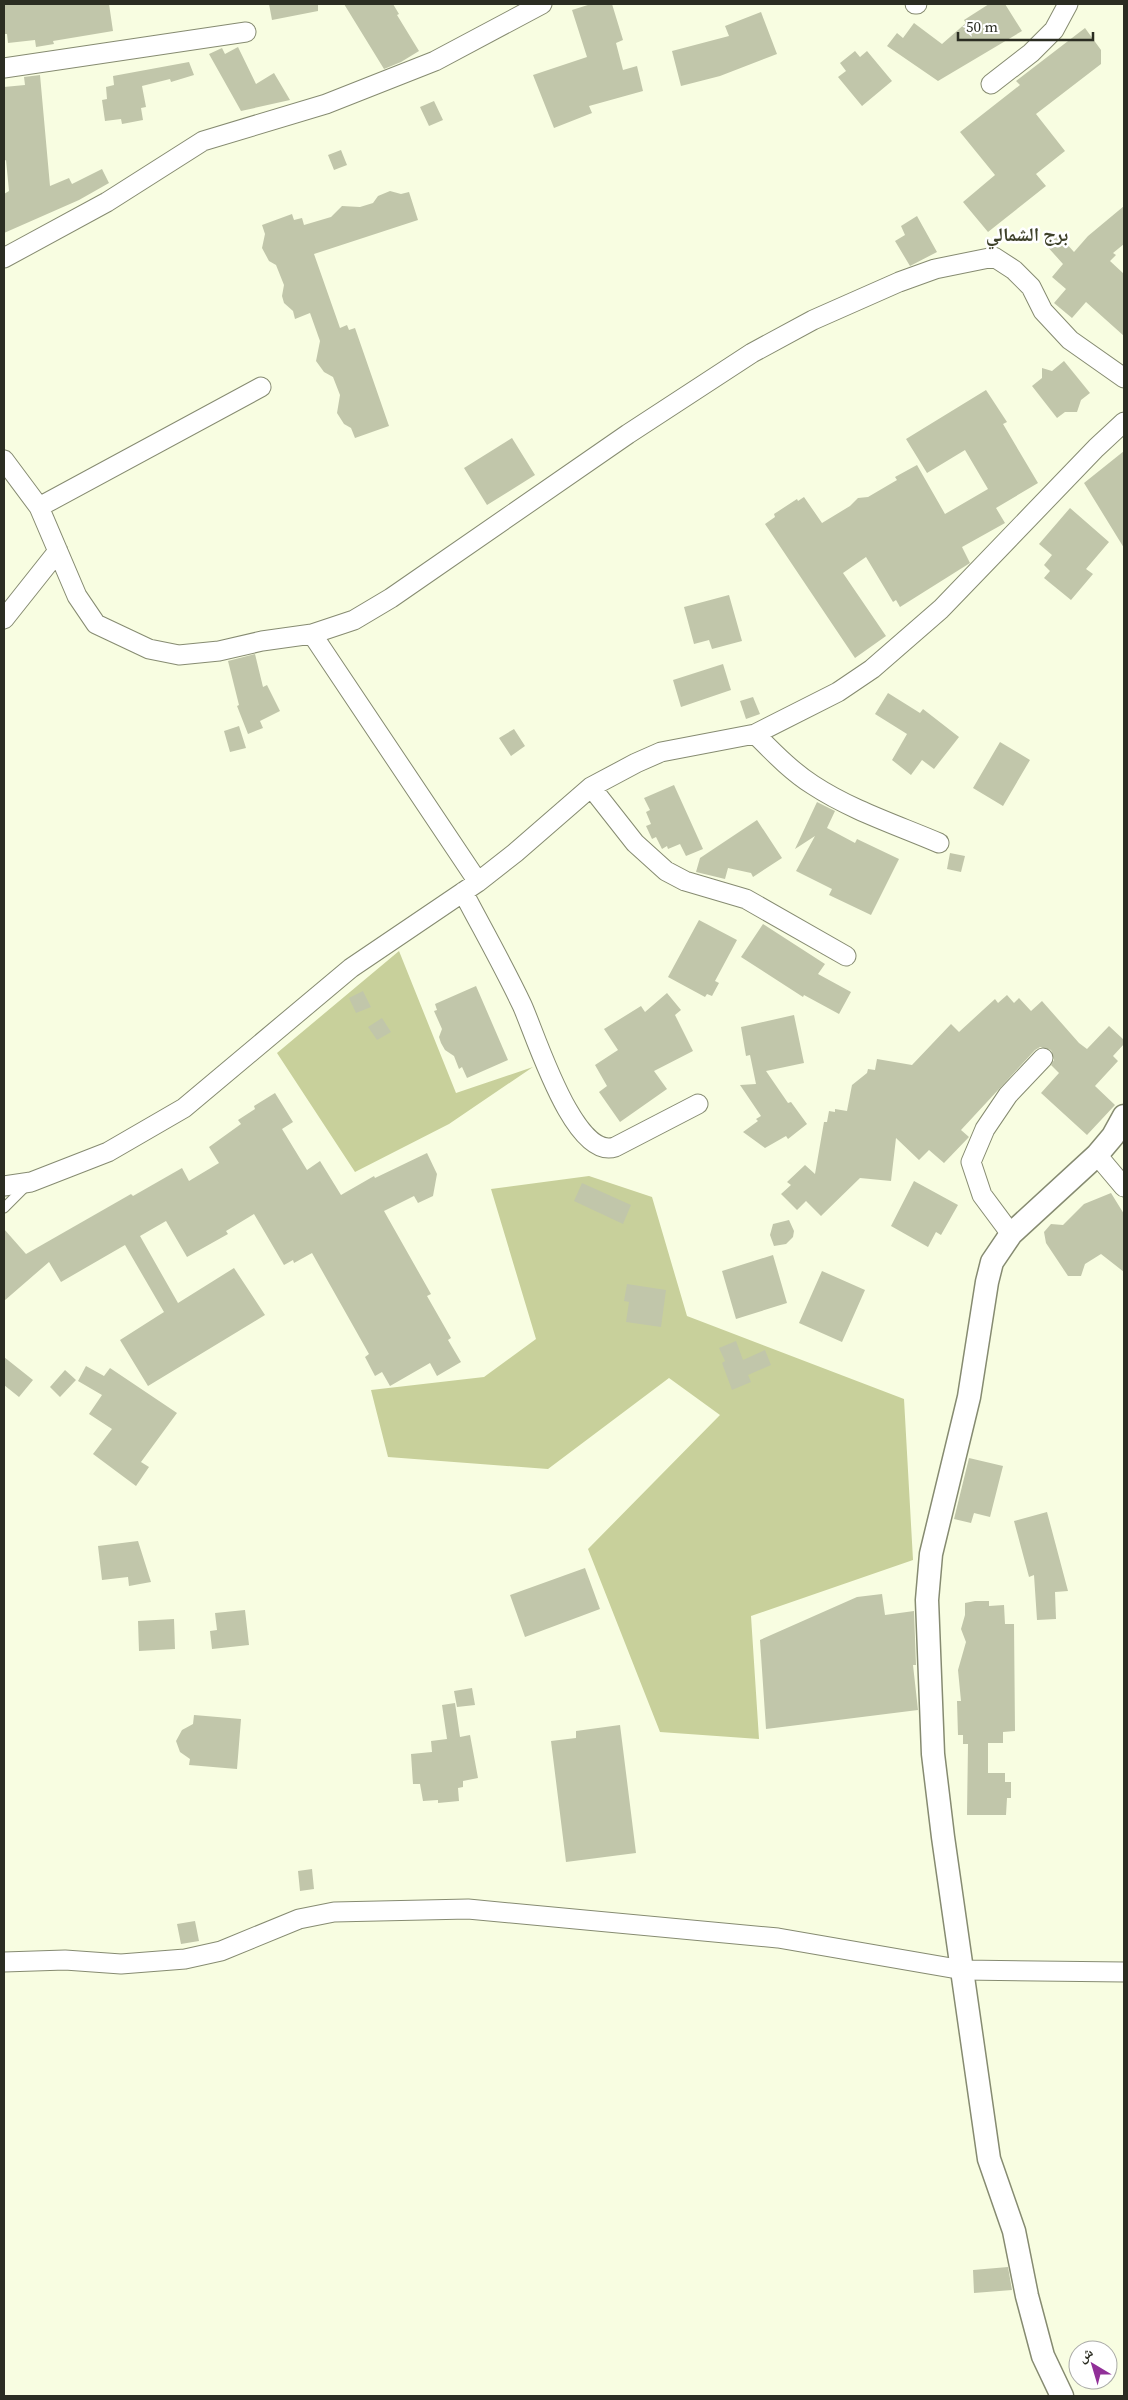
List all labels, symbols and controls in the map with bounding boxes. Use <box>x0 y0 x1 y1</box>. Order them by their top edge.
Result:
scale bar <box>958 10 1093 42</box>
text: 50 m <box>966 16 998 37</box>
district label: برج الشمالي <box>986 221 1068 250</box>
north arrow <box>1068 2340 1118 2390</box>
text: ش <box>1073 2342 1097 2367</box>

